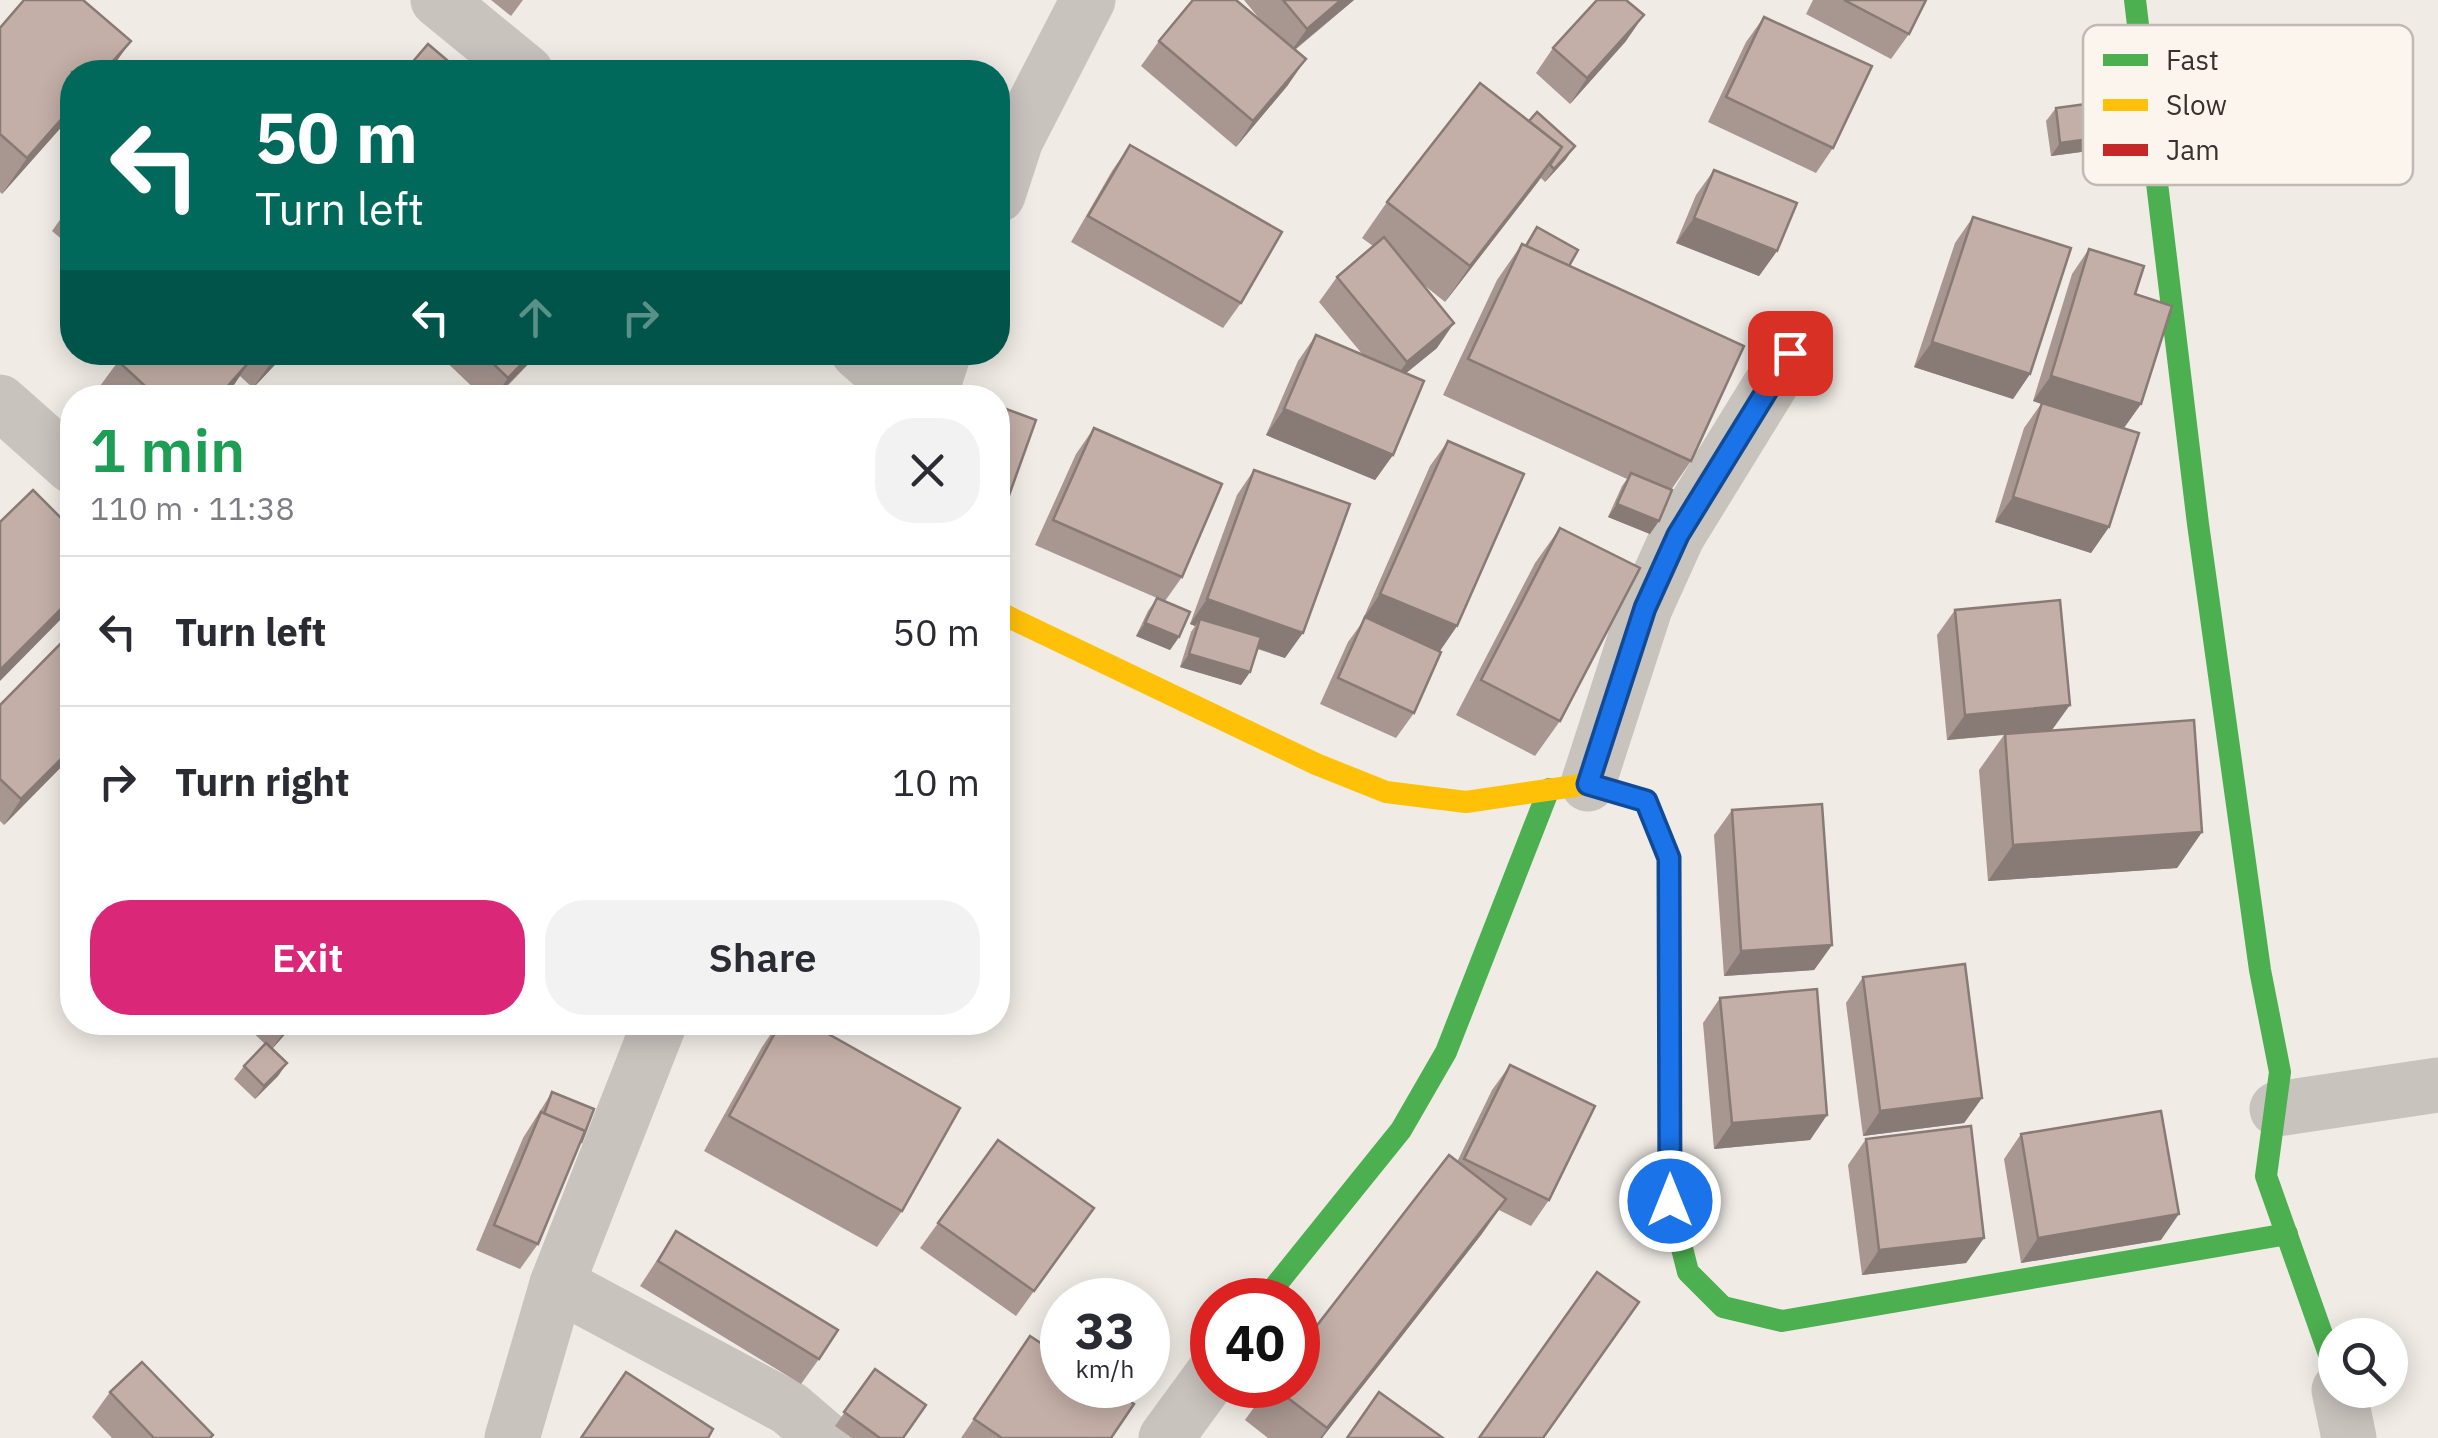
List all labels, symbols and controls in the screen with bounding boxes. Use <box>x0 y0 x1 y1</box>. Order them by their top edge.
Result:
legend <box>2083 25 2413 185</box>
text: Fast <box>2166 41 2219 78</box>
text: Slow <box>2166 86 2227 123</box>
text: 50 m <box>255 91 418 182</box>
icon: left <box>90 100 220 230</box>
text: Jam <box>2166 131 2220 168</box>
text: Turn left <box>255 179 424 237</box>
icon: left <box>403 290 458 345</box>
icon: ahead <box>508 290 563 345</box>
icon: right <box>613 290 668 345</box>
pin <box>1748 311 1833 396</box>
icon: arrive <box>1763 326 1818 381</box>
text: 1 min <box>90 410 245 489</box>
button: close <box>875 418 980 523</box>
text: 110 m · 11:38 <box>90 487 295 529</box>
icon: left <box>90 604 145 659</box>
text: Turn left <box>175 607 326 656</box>
text: 50 m <box>892 607 980 656</box>
icon: right <box>90 754 145 809</box>
text: Turn right <box>175 757 350 806</box>
text: 10 m <box>892 757 980 806</box>
button: Exit <box>90 900 525 1015</box>
button: Share <box>545 900 980 1015</box>
position arrow <box>1618 1149 1722 1253</box>
speed limit sign: 40 <box>1190 1278 1320 1408</box>
text: 33 <box>1075 1298 1135 1363</box>
map controls <box>2318 1318 2408 1408</box>
button: search <box>2318 1318 2408 1408</box>
text: km/h <box>1076 1352 1134 1385</box>

